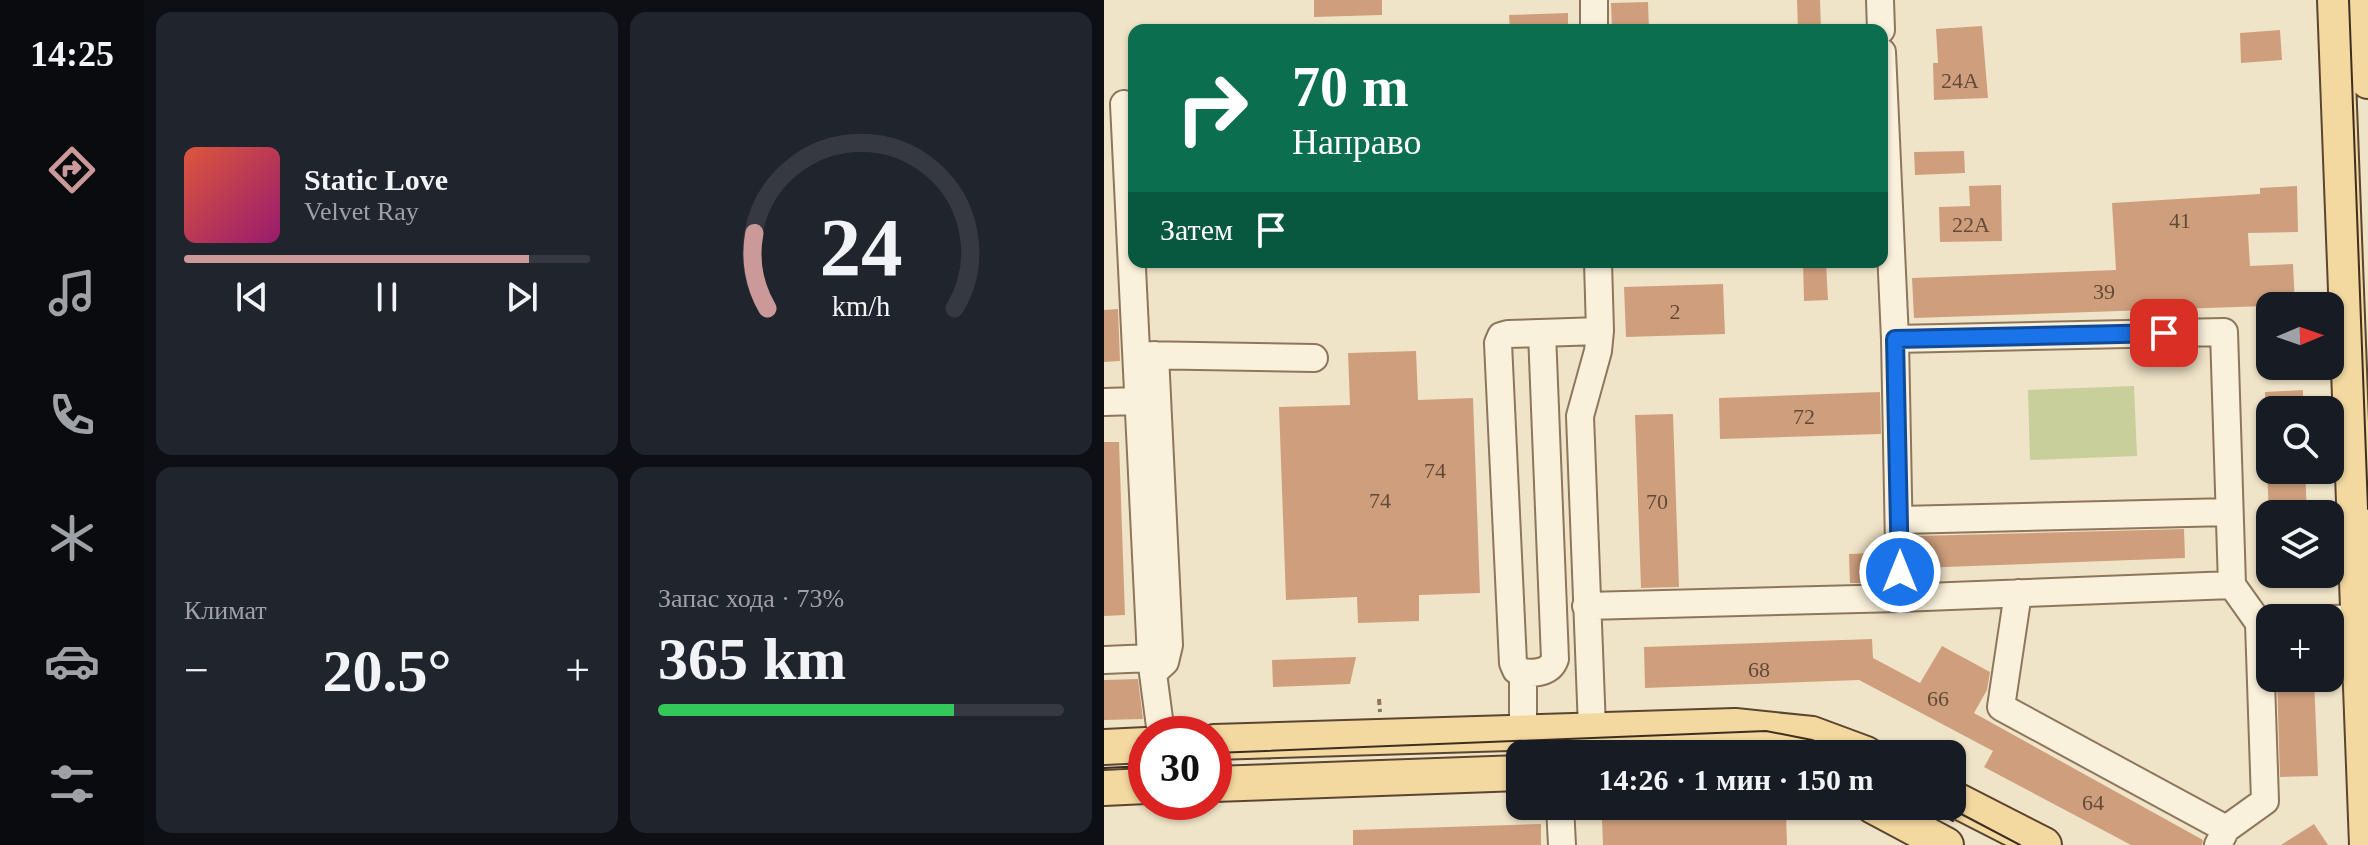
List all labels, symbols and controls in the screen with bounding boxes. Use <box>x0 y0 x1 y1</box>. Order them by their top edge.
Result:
text: 14:25 <box>30 34 114 74</box>
icon: right <box>1160 56 1264 160</box>
text: 70 m <box>1292 56 1409 118</box>
house number: 24А <box>1941 68 1979 93</box>
text: Направо <box>1292 122 1422 162</box>
icon: directions <box>44 142 100 198</box>
text: Static Love <box>304 163 448 196</box>
text: Velvet Ray <box>304 197 419 226</box>
text: 24 <box>819 201 903 293</box>
icon: arrive <box>1249 208 1293 252</box>
house number: 41 <box>2169 208 2191 233</box>
house number: 22А <box>1952 212 1990 237</box>
text: Затем <box>1160 213 1233 246</box>
icon: music <box>44 265 100 321</box>
icon: previous <box>230 275 274 319</box>
icon: pause <box>365 275 409 319</box>
icon: next <box>500 275 544 319</box>
house number: 39 <box>2093 279 2115 304</box>
text: km/h <box>832 291 890 322</box>
north arrow <box>2256 292 2344 380</box>
map controls <box>2256 292 2344 692</box>
house number: 2 <box>1670 299 1681 324</box>
pin <box>2130 299 2198 367</box>
icon: arrive <box>2142 311 2186 355</box>
icon: phone <box>44 387 100 443</box>
button: search <box>2256 396 2344 484</box>
house number: 72 <box>1793 404 1815 429</box>
house number: 74 <box>1424 458 1446 483</box>
house number: 74 <box>1369 488 1391 513</box>
house number: 70 <box>1646 489 1668 514</box>
button: layers <box>2256 500 2344 588</box>
icon: climate <box>44 510 100 566</box>
position arrow <box>1858 530 1942 614</box>
text: Запас хода · 73% <box>658 584 844 613</box>
text: Климат <box>184 596 267 625</box>
button: + <box>2256 604 2344 692</box>
text: 365 km <box>658 626 846 692</box>
icon: car <box>44 633 100 689</box>
text: 20.5° <box>323 638 452 704</box>
text: − <box>184 646 209 695</box>
text: + <box>565 646 590 695</box>
house number: 68 <box>1748 657 1770 682</box>
house number: 66 <box>1927 686 1949 711</box>
speed limit sign: 30 <box>1128 716 1232 820</box>
icon: filters <box>44 756 100 812</box>
text: 14:26 · 1 мин · 150 m <box>1599 763 1874 796</box>
house number: 64 <box>2082 790 2104 815</box>

